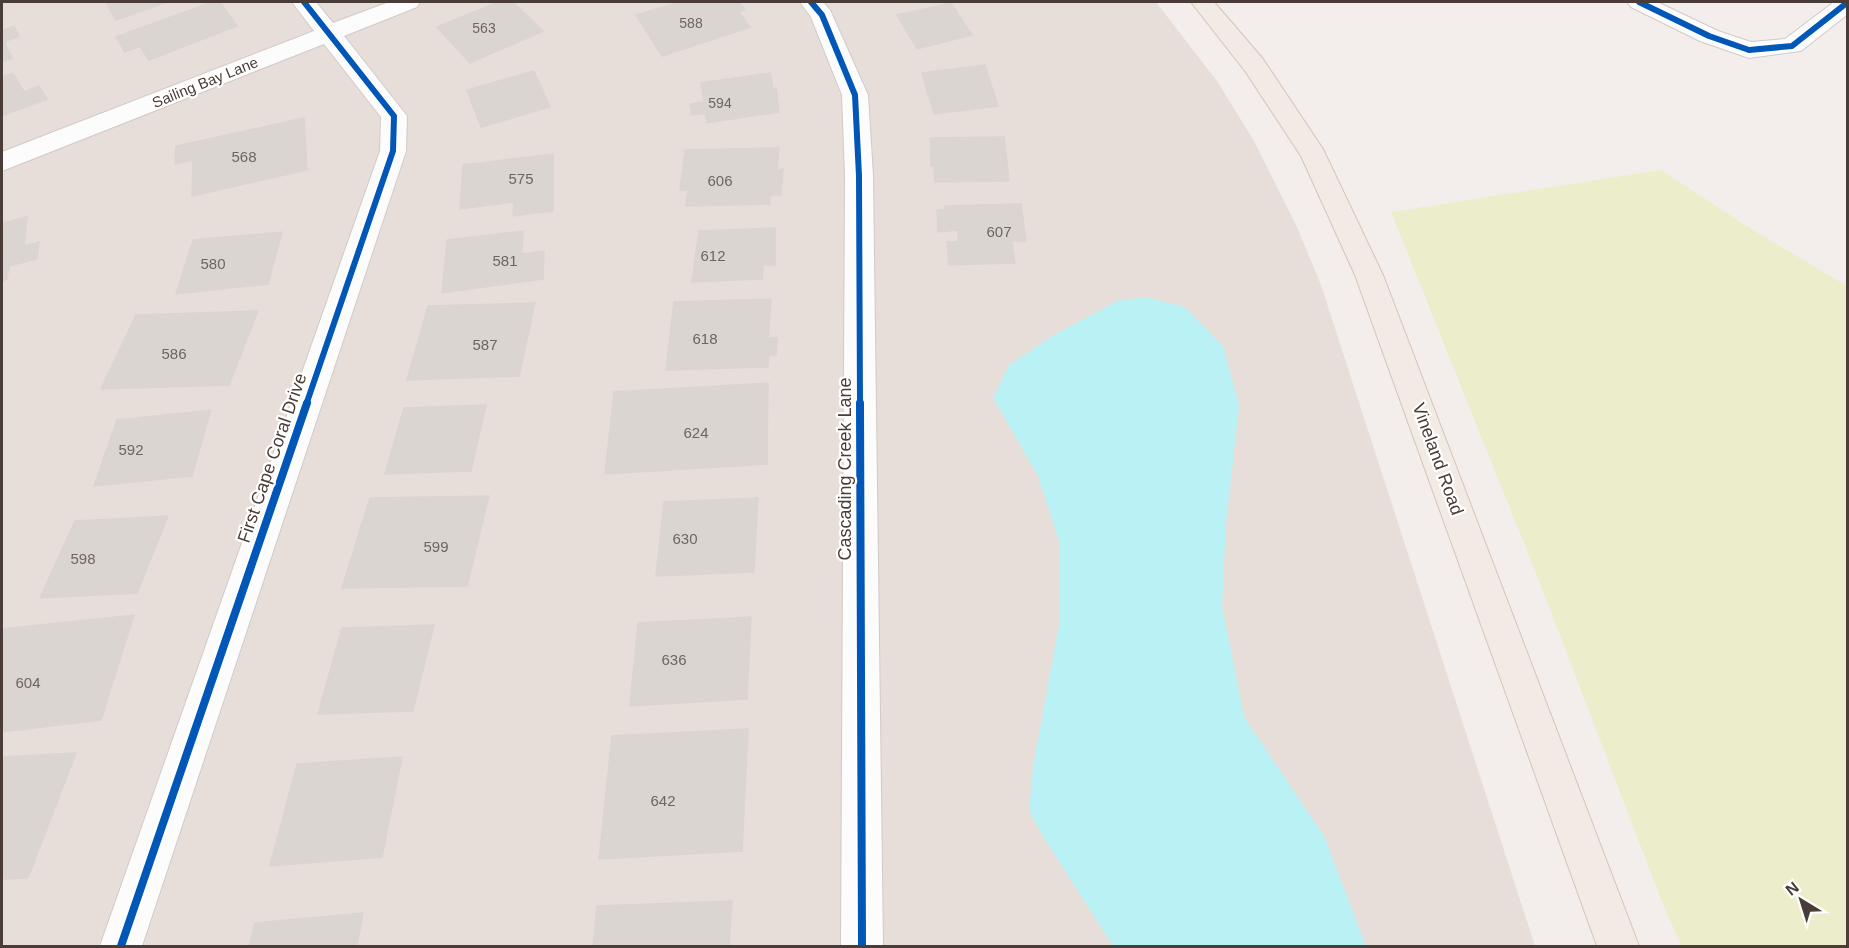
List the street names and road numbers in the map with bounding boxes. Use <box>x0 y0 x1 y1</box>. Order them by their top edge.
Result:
street label: Sailing Bay Lane <box>150 53 260 111</box>
street label: First Cape Coral Drive <box>234 371 310 545</box>
street label: Cascading Creek Lane <box>835 377 855 561</box>
street label: Vineland Road <box>1408 400 1468 518</box>

